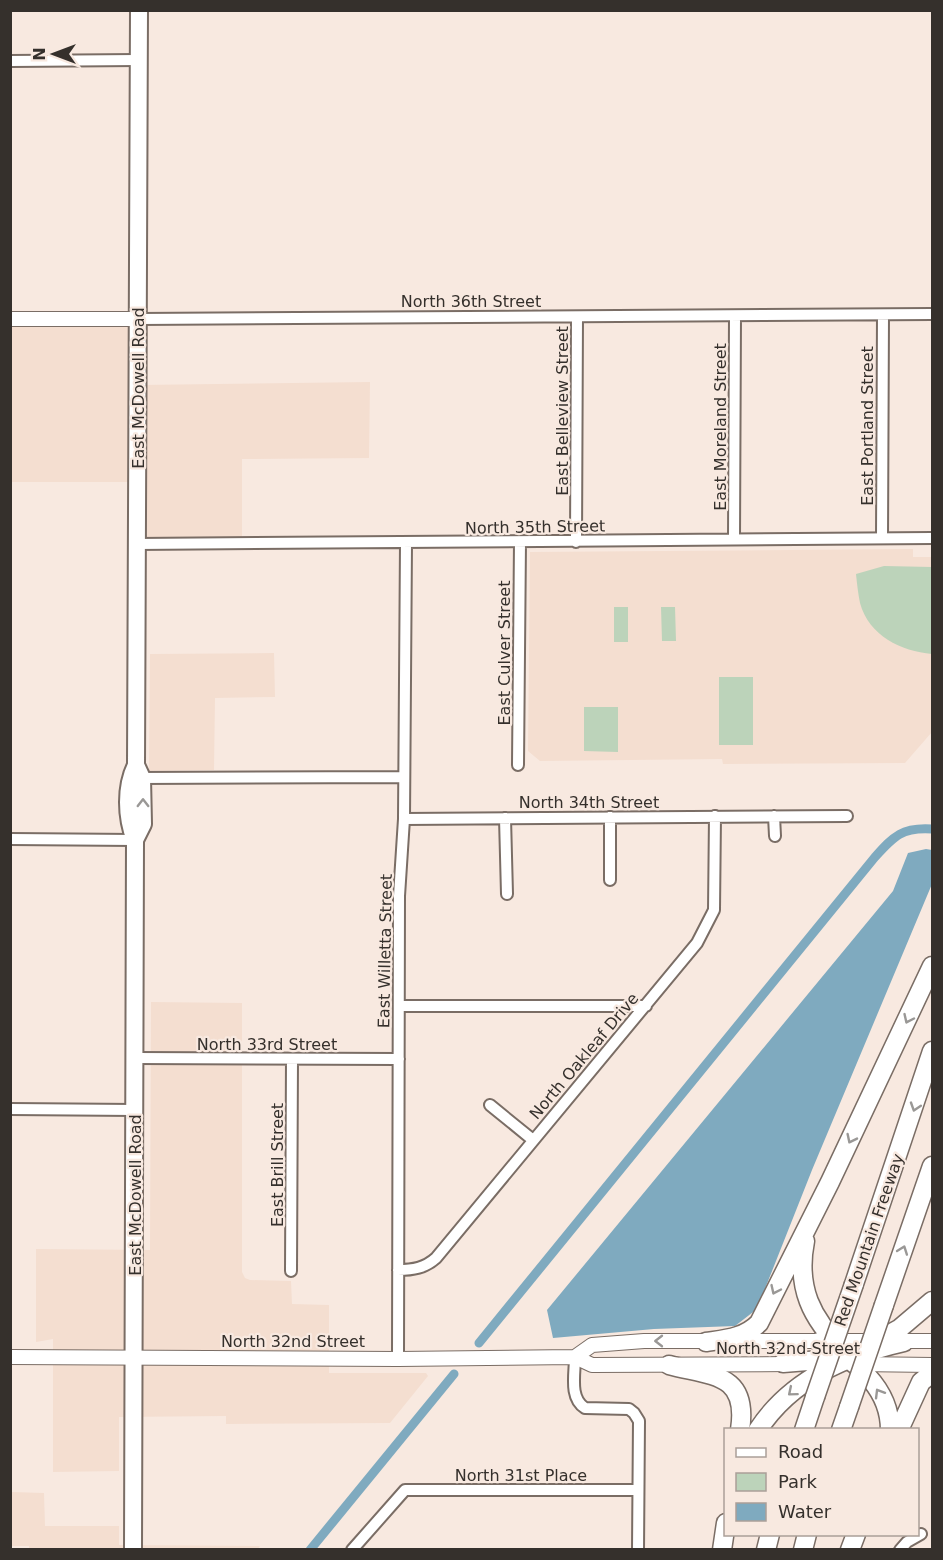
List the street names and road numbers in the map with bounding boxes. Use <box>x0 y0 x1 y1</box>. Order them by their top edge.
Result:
street label: North 36th Street <box>401 292 541 311</box>
street label: East McDowell Road <box>129 307 148 469</box>
street label: East Belleview Street <box>553 326 572 496</box>
street label: East Moreland Street <box>711 343 730 511</box>
street label: East Portland Street <box>858 346 877 506</box>
street label: North 35th Street <box>465 516 605 538</box>
street label: East Culver Street <box>495 581 514 725</box>
street label: North 34th Street <box>519 793 659 812</box>
street label: East Willetta Street <box>374 874 396 1028</box>
street label: North Oakleaf Drive <box>526 989 642 1123</box>
street label: North 33rd Street <box>197 1035 337 1054</box>
street label: East Brill Street <box>268 1103 287 1227</box>
street label: East McDowell Road <box>126 1114 145 1276</box>
street label: Red Mountain Freeway <box>830 1151 908 1329</box>
street label: North 32nd Street <box>221 1332 365 1351</box>
street label: North 32nd Street <box>716 1339 860 1358</box>
street label: North 31st Place <box>455 1466 587 1485</box>

